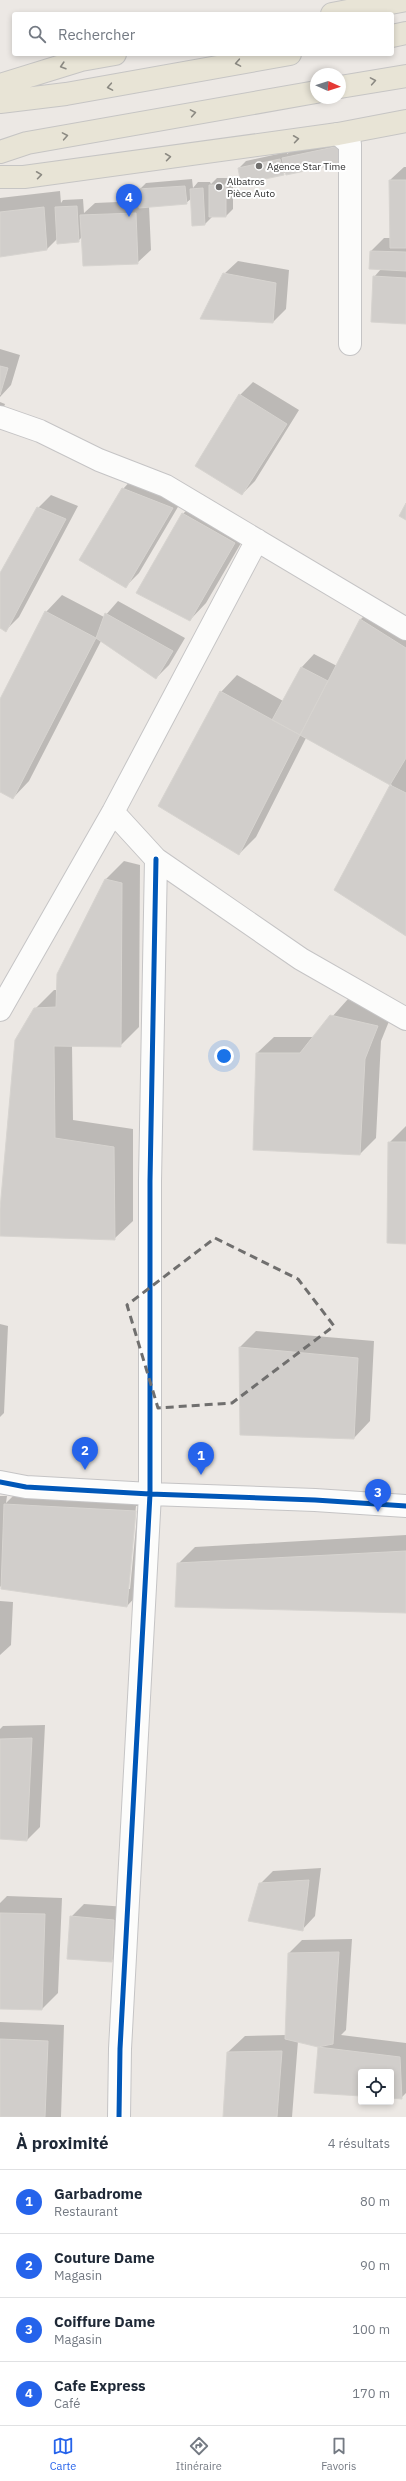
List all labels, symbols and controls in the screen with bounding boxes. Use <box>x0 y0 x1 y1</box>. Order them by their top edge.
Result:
search box <box>12 12 394 56</box>
icon: search <box>26 23 48 45</box>
text: Rechercher <box>58 25 135 44</box>
one-way arrow <box>235 59 241 67</box>
one-way arrow <box>60 61 67 70</box>
north arrow <box>310 68 346 104</box>
one-way arrow <box>370 78 376 86</box>
one-way arrow <box>107 82 113 90</box>
one-way arrow <box>190 110 196 118</box>
one-way arrow <box>62 132 68 141</box>
one-way arrow <box>293 135 300 144</box>
one-way arrow <box>165 153 171 162</box>
place label: Agence Star Time <box>267 160 346 173</box>
marker: Agence Star Time <box>254 161 264 171</box>
one-way arrow <box>36 171 42 180</box>
place label: Albatros Pièce Auto <box>227 175 275 200</box>
marker: Albatros Pièce Auto <box>214 182 224 192</box>
pin: 4 <box>116 184 142 217</box>
your location <box>214 1046 234 1066</box>
pin: 2 <box>72 1437 98 1470</box>
pin: 1 <box>188 1442 214 1475</box>
pin: 3 <box>365 1479 391 1512</box>
map controls <box>358 2069 394 2105</box>
button: locate <box>358 2069 394 2105</box>
text: À proximité <box>16 2132 109 2154</box>
text: 4 résultats <box>328 2135 390 2152</box>
text: Garbadrome <box>54 2184 142 2203</box>
text: 1 <box>25 2193 33 2210</box>
text: 80 m <box>360 2193 390 2210</box>
text: Restaurant <box>54 2203 118 2220</box>
text: Couture Dame <box>54 2248 155 2267</box>
text: 2 <box>25 2257 33 2274</box>
text: 90 m <box>360 2257 390 2274</box>
text: Magasin <box>54 2267 102 2284</box>
text: Coiffure Dame <box>54 2312 155 2331</box>
text: 3 <box>25 2321 33 2338</box>
text: 100 m <box>352 2321 390 2338</box>
text: Magasin <box>54 2331 102 2348</box>
text: Cafe Express <box>54 2376 146 2395</box>
text: 4 <box>25 2385 33 2402</box>
text: 170 m <box>352 2385 390 2402</box>
text: Café <box>54 2395 80 2412</box>
tab: Carte <box>50 2435 76 2473</box>
tab: Itinéraire <box>176 2435 222 2473</box>
tab: Favoris <box>321 2435 356 2473</box>

